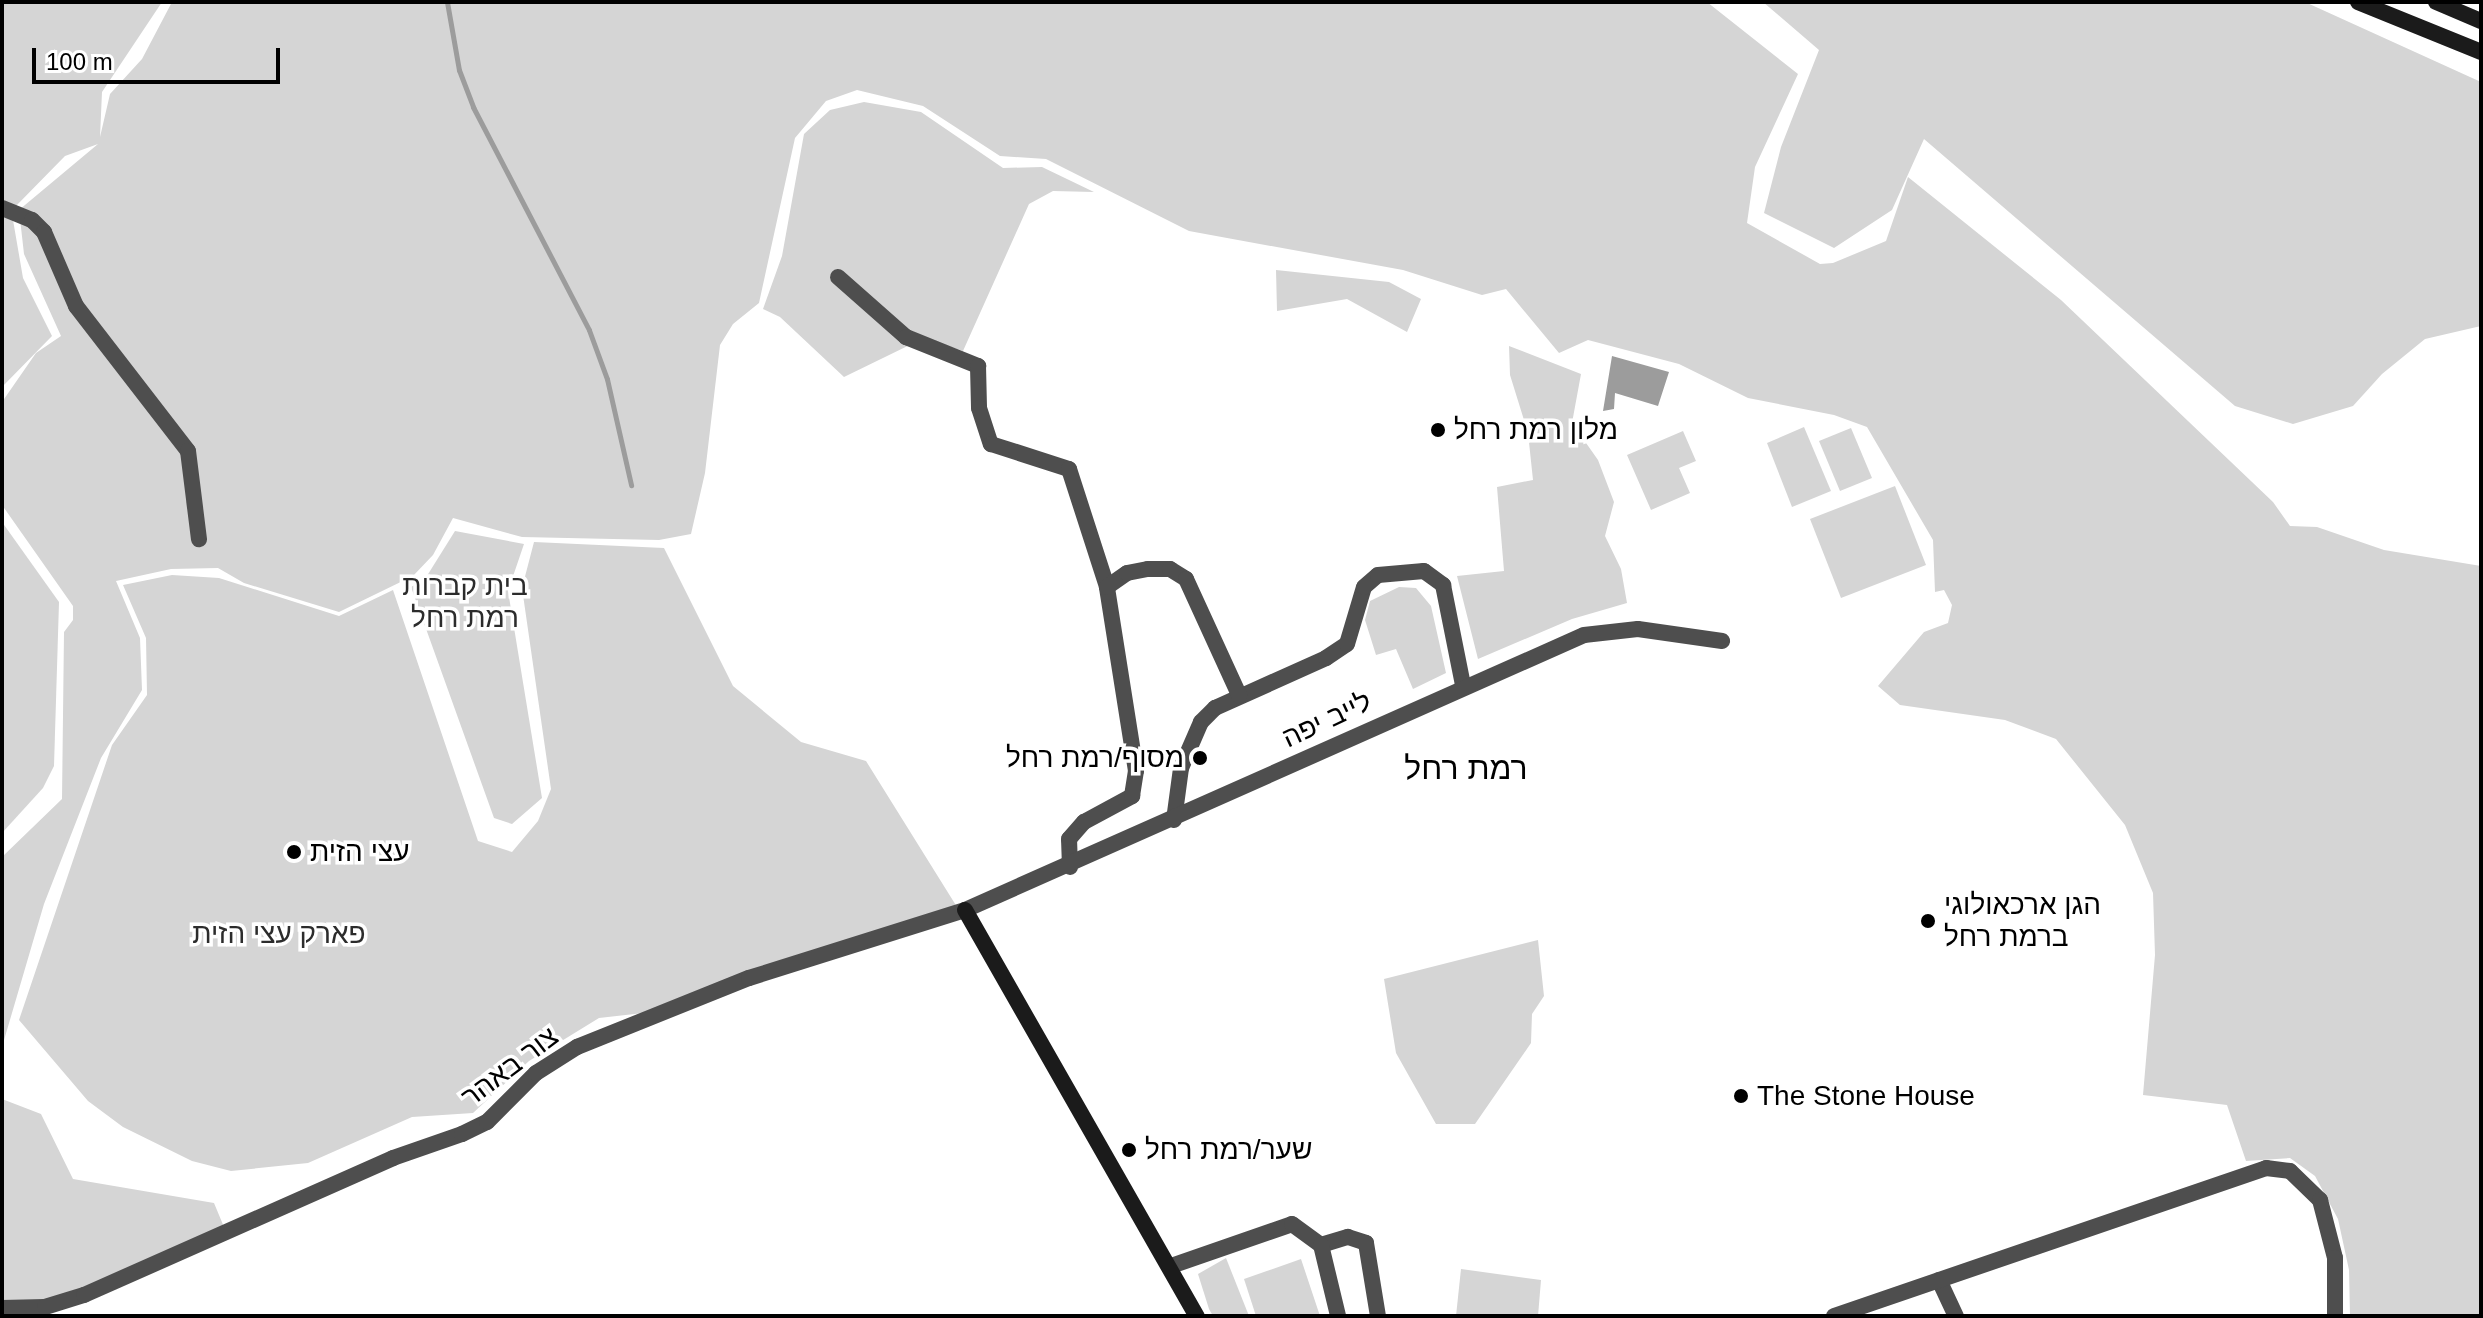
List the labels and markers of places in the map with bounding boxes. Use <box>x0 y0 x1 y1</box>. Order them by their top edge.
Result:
place label: מלון רמת רחל <box>1454 413 1618 447</box>
marker: מלון רמת רחל <box>1429 421 1447 439</box>
place label: מסוף/רמת רחל <box>1006 741 1184 775</box>
marker: מסוף/רמת רחל <box>1191 749 1209 767</box>
place label: עצי הזית <box>310 835 409 869</box>
marker: עצי הזית <box>285 843 303 861</box>
place label: הגן ארכאולוגי ברמת רחל <box>1944 888 2101 954</box>
marker: הגן ארכאולוגי ברמת רחל <box>1919 912 1937 930</box>
place label: The Stone House <box>1757 1079 1975 1113</box>
marker: The Stone House <box>1732 1087 1750 1105</box>
place label: שער/רמת רחל <box>1145 1133 1312 1167</box>
marker: שער/רמת רחל <box>1120 1141 1138 1159</box>

